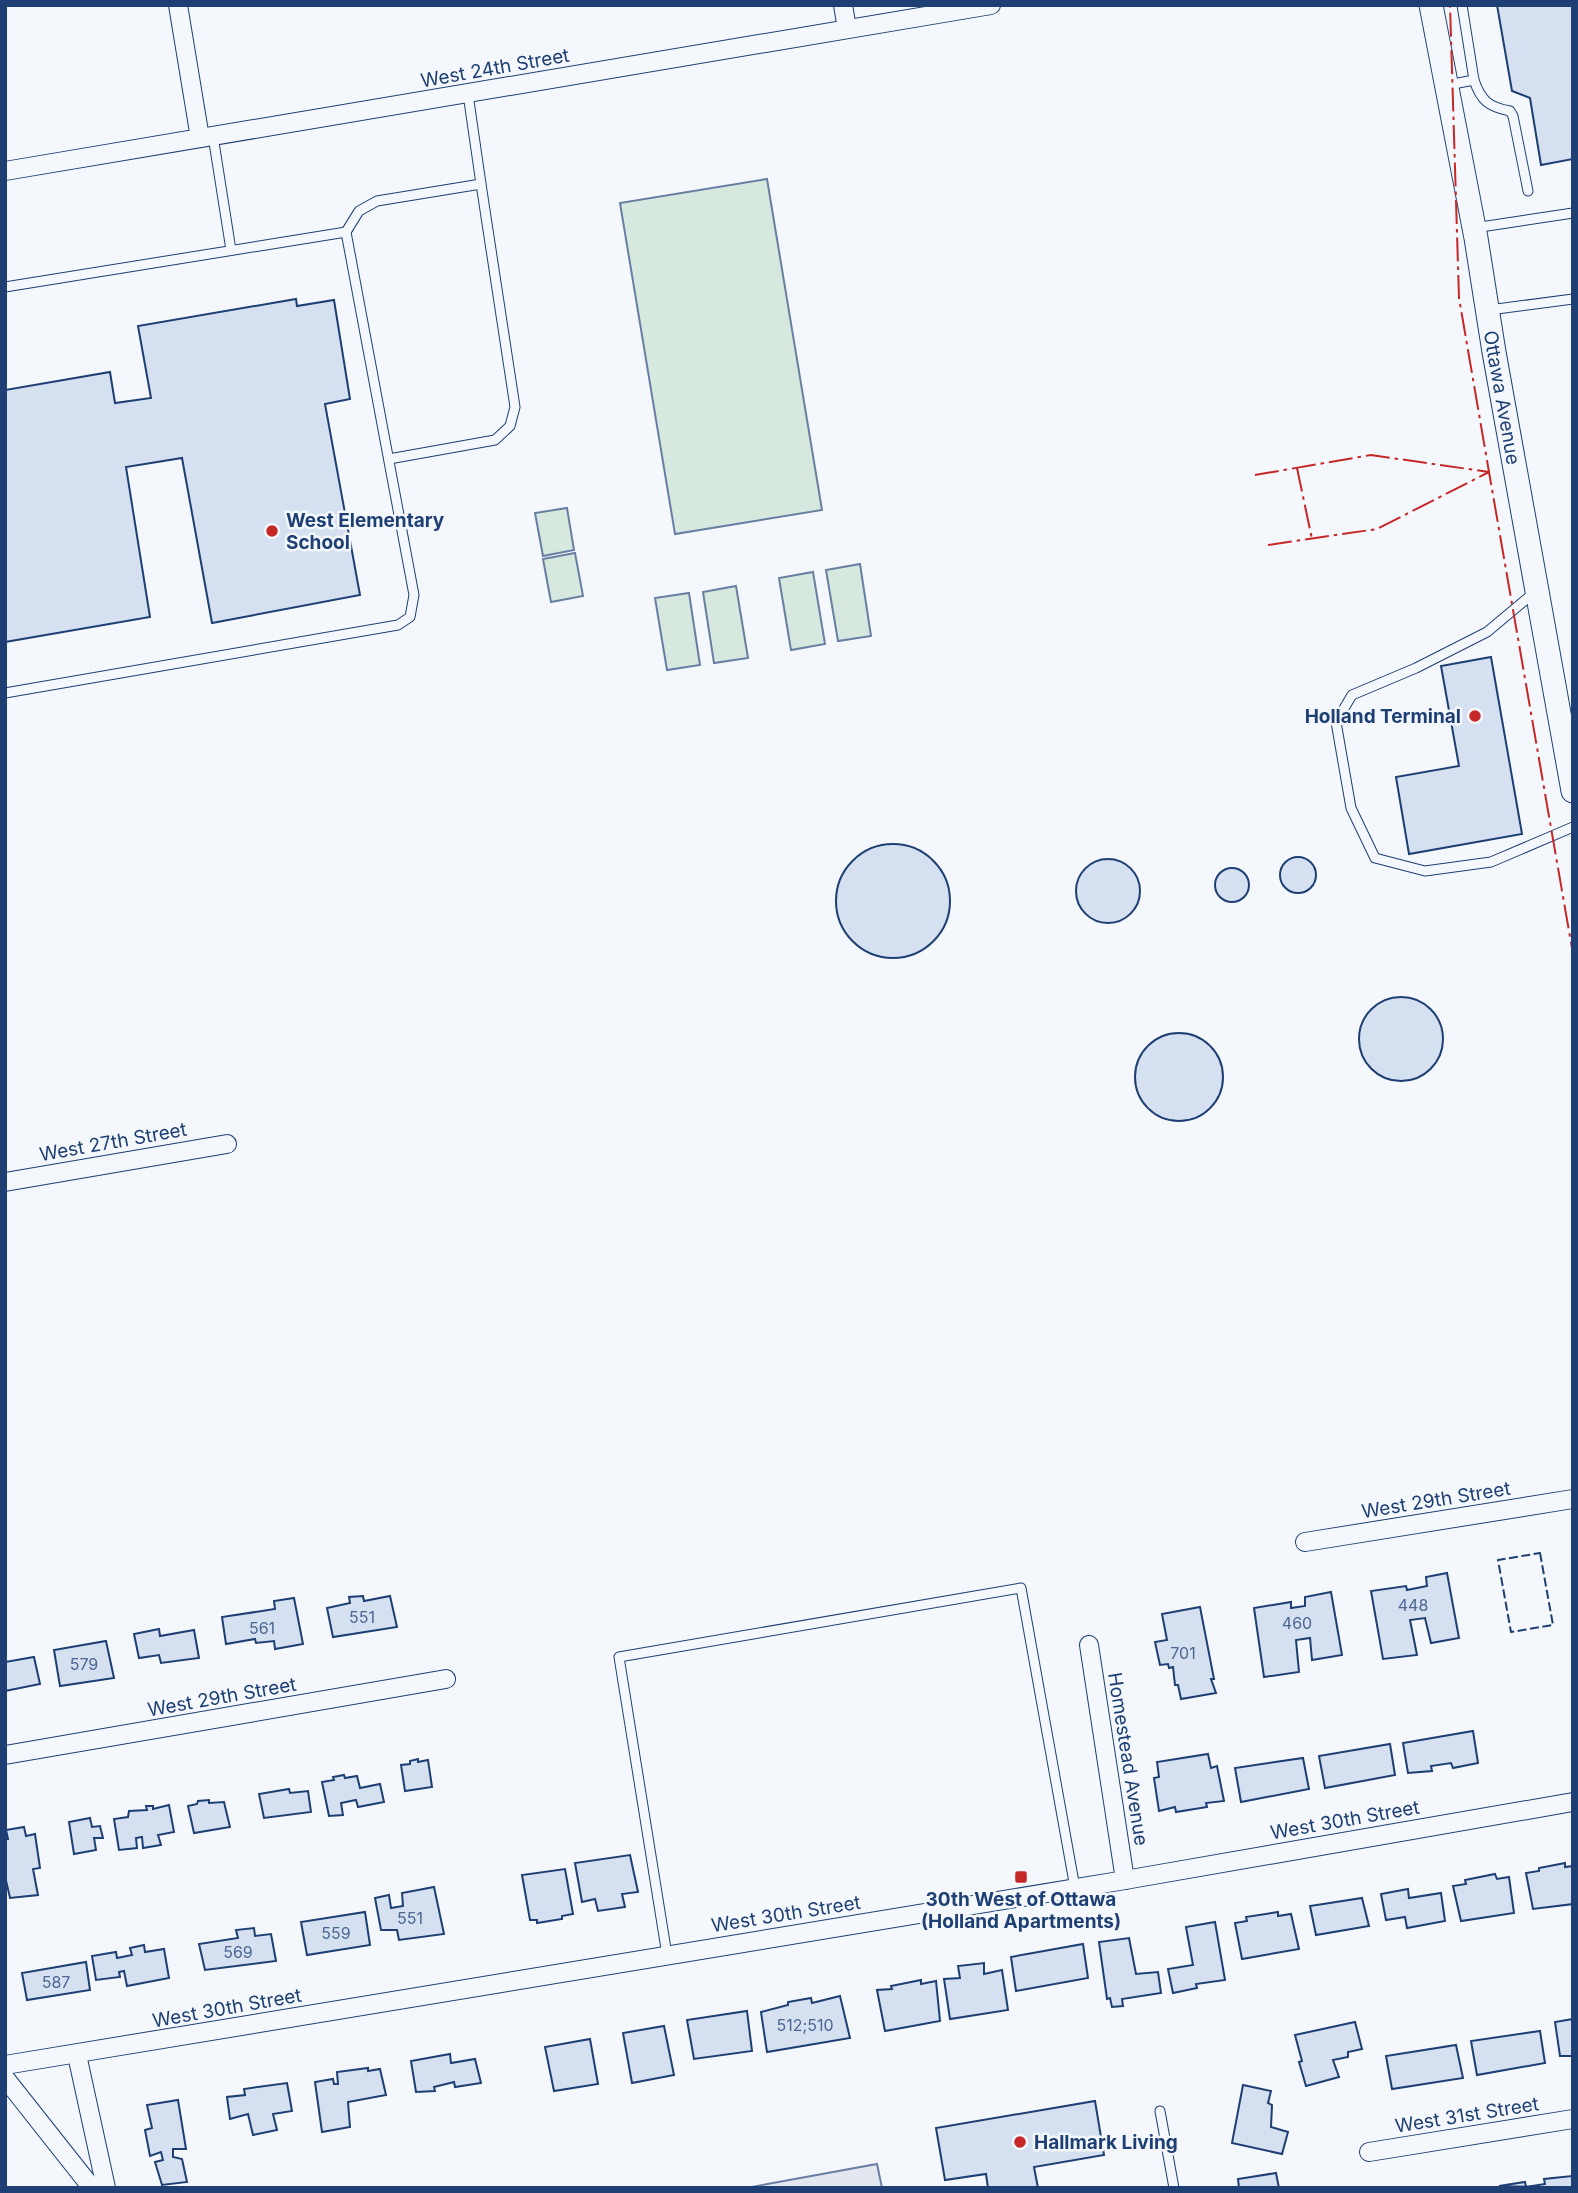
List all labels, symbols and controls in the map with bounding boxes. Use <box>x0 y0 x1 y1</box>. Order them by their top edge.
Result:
street label: West 24th Street <box>419 44 571 92</box>
street label: Ottawa Avenue <box>1479 329 1526 466</box>
place label: West Elementary School <box>286 509 445 554</box>
marker: West Elementary School <box>264 523 280 539</box>
place label: Holland Terminal <box>1305 705 1461 728</box>
marker: Holland Terminal <box>1467 708 1483 724</box>
street label: West 27th Street <box>38 1118 188 1166</box>
street label: West 29th Street <box>1360 1477 1512 1523</box>
house number: 448 <box>1398 1595 1428 1615</box>
house number: 551 <box>349 1607 375 1627</box>
house number: 460 <box>1282 1613 1312 1633</box>
house number: 561 <box>249 1618 275 1638</box>
house number: 701 <box>1170 1643 1196 1663</box>
house number: 579 <box>70 1654 98 1674</box>
street label: Homestead Avenue <box>1103 1671 1153 1847</box>
street label: West 29th Street <box>146 1673 298 1721</box>
street label: West 30th Street <box>1269 1796 1421 1844</box>
marker: 30th West of Ottawa (Holland Apartments) <box>1013 1869 1029 1885</box>
place label: 30th West of Ottawa (Holland Apartments) <box>921 1888 1121 1933</box>
street label: West 30th Street <box>710 1891 862 1937</box>
house number: 551 <box>397 1908 423 1928</box>
house number: 559 <box>321 1923 351 1943</box>
house number: 569 <box>223 1942 253 1962</box>
house number: 587 <box>42 1972 70 1992</box>
street label: West 30th Street <box>151 1984 303 2032</box>
house number: 512;510 <box>776 2015 834 2035</box>
street label: West 31st Street <box>1394 2092 1540 2138</box>
place label: Hallmark Living <box>1034 2131 1178 2154</box>
marker: Hallmark Living <box>1012 2134 1028 2150</box>

